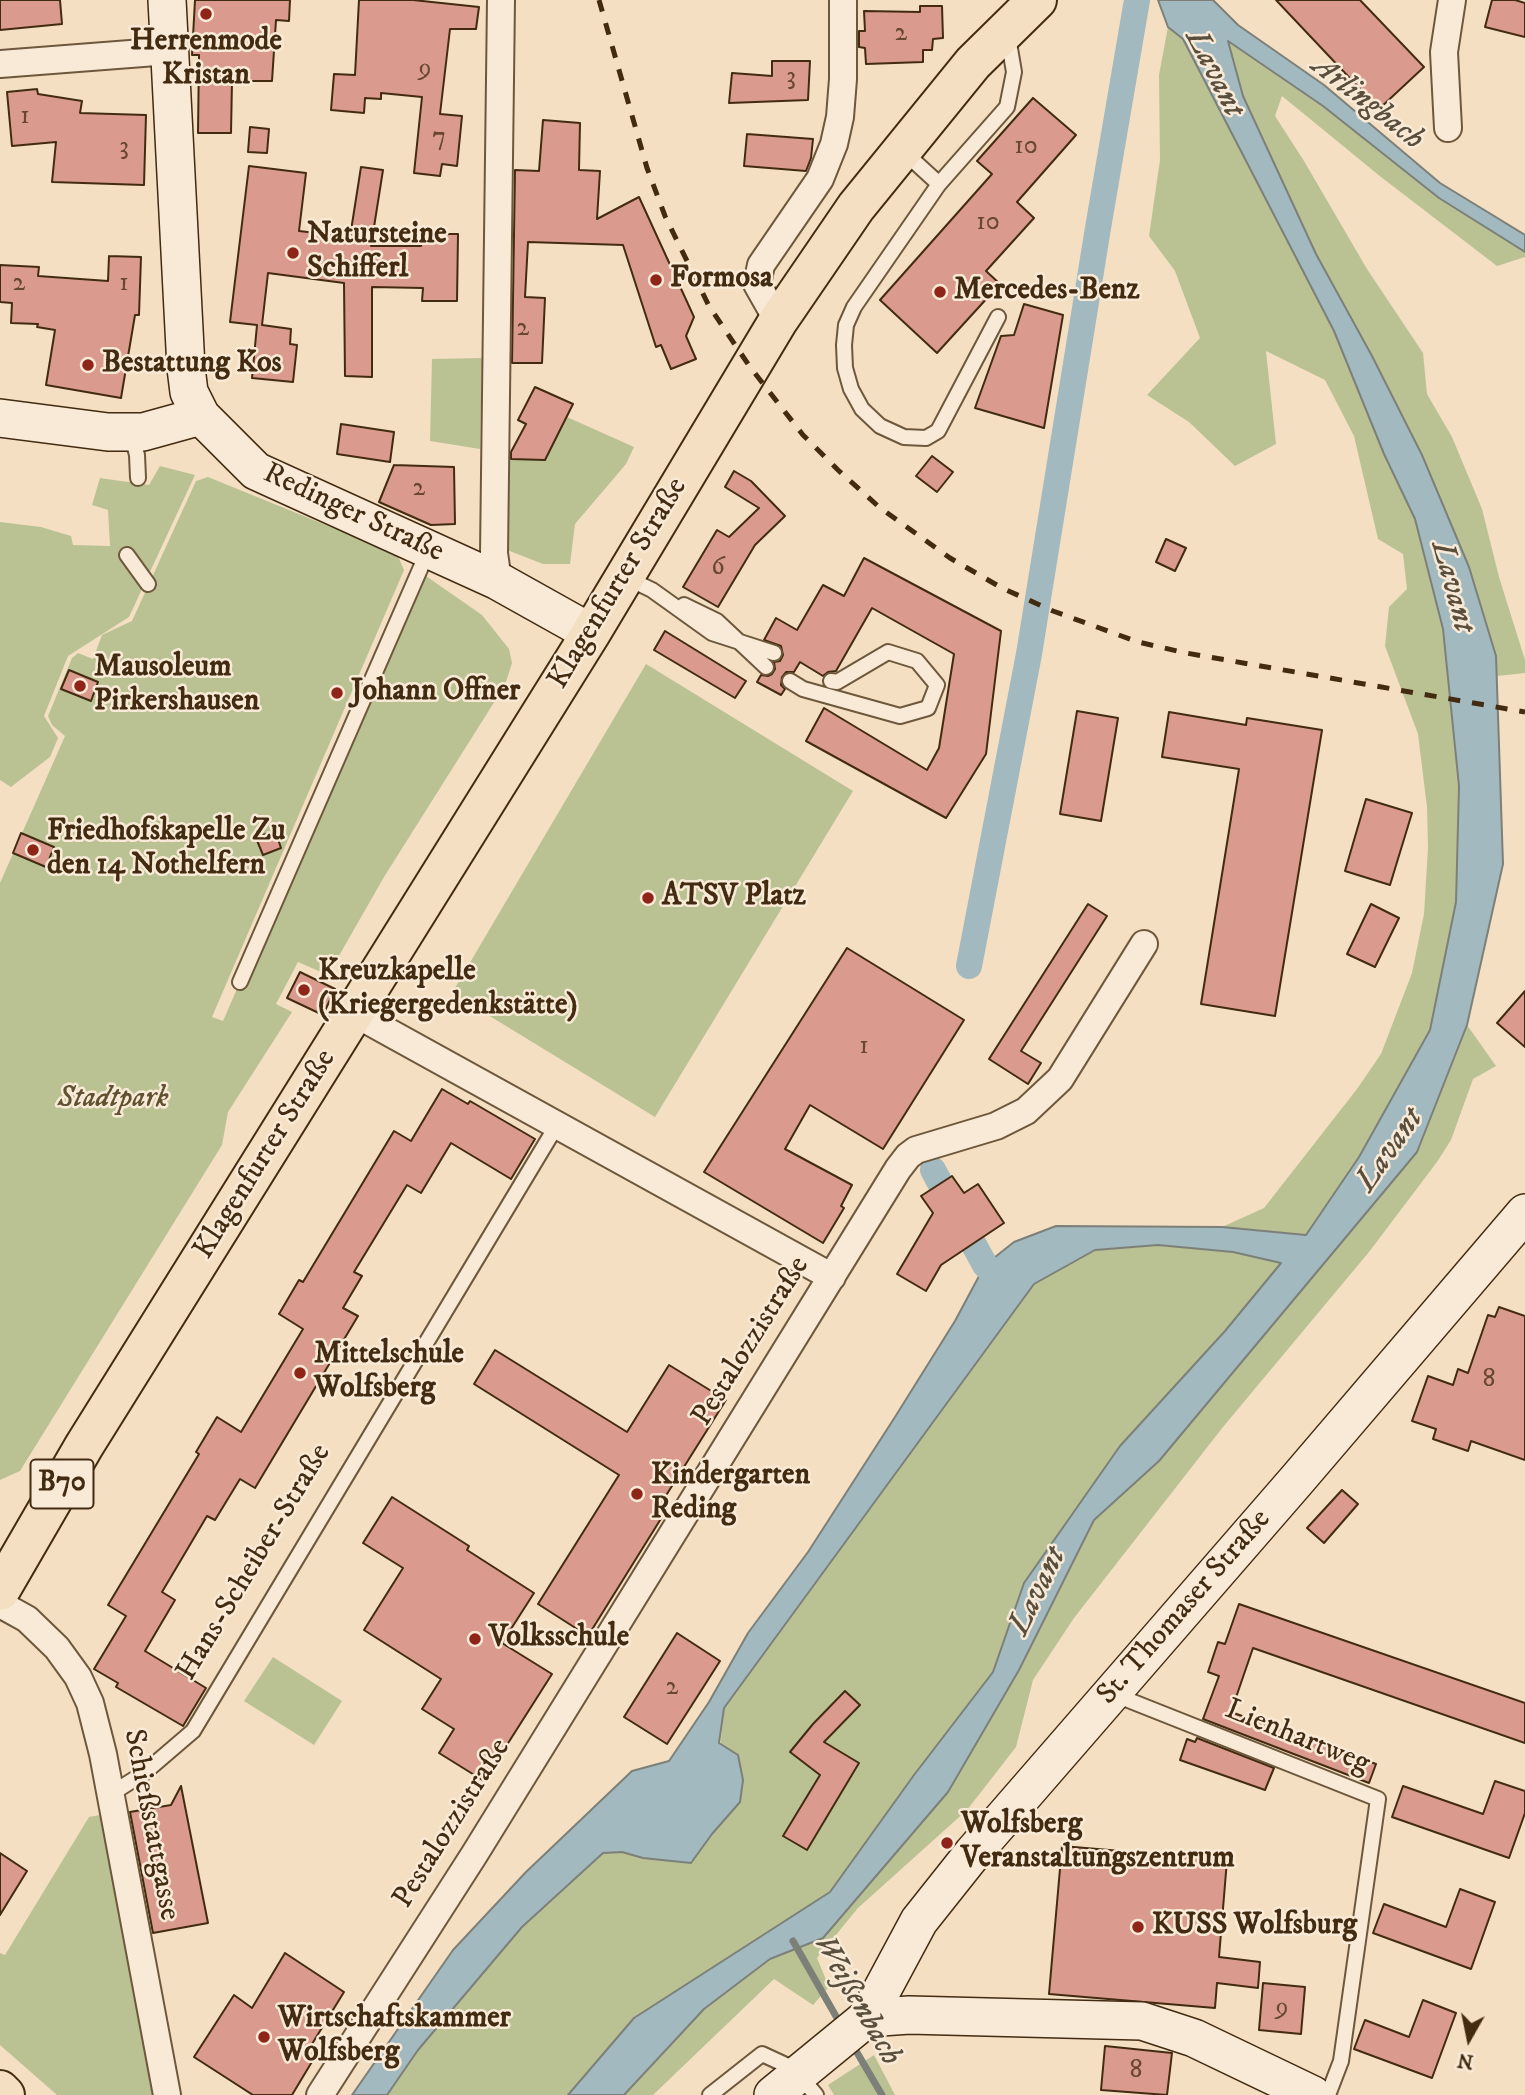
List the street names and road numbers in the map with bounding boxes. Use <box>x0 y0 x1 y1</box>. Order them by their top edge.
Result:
street label: Redinger Straße <box>257 456 449 572</box>
street label: Klagenfurter Straße <box>542 472 696 696</box>
street label: Klagenfurter Straße <box>187 1044 345 1266</box>
street label: Pestalozzistraße <box>686 1251 818 1433</box>
street label: Hans-Scheiber-Straße <box>170 1438 340 1688</box>
road number: B70 <box>31 1460 94 1508</box>
street label: St. Thomaser Straße <box>1090 1503 1280 1713</box>
street label: Lienhartweg <box>1219 1693 1375 1783</box>
street label: Schießstattgasse <box>114 1726 186 1924</box>
street label: Pestalozzistraße <box>387 1733 519 1915</box>

